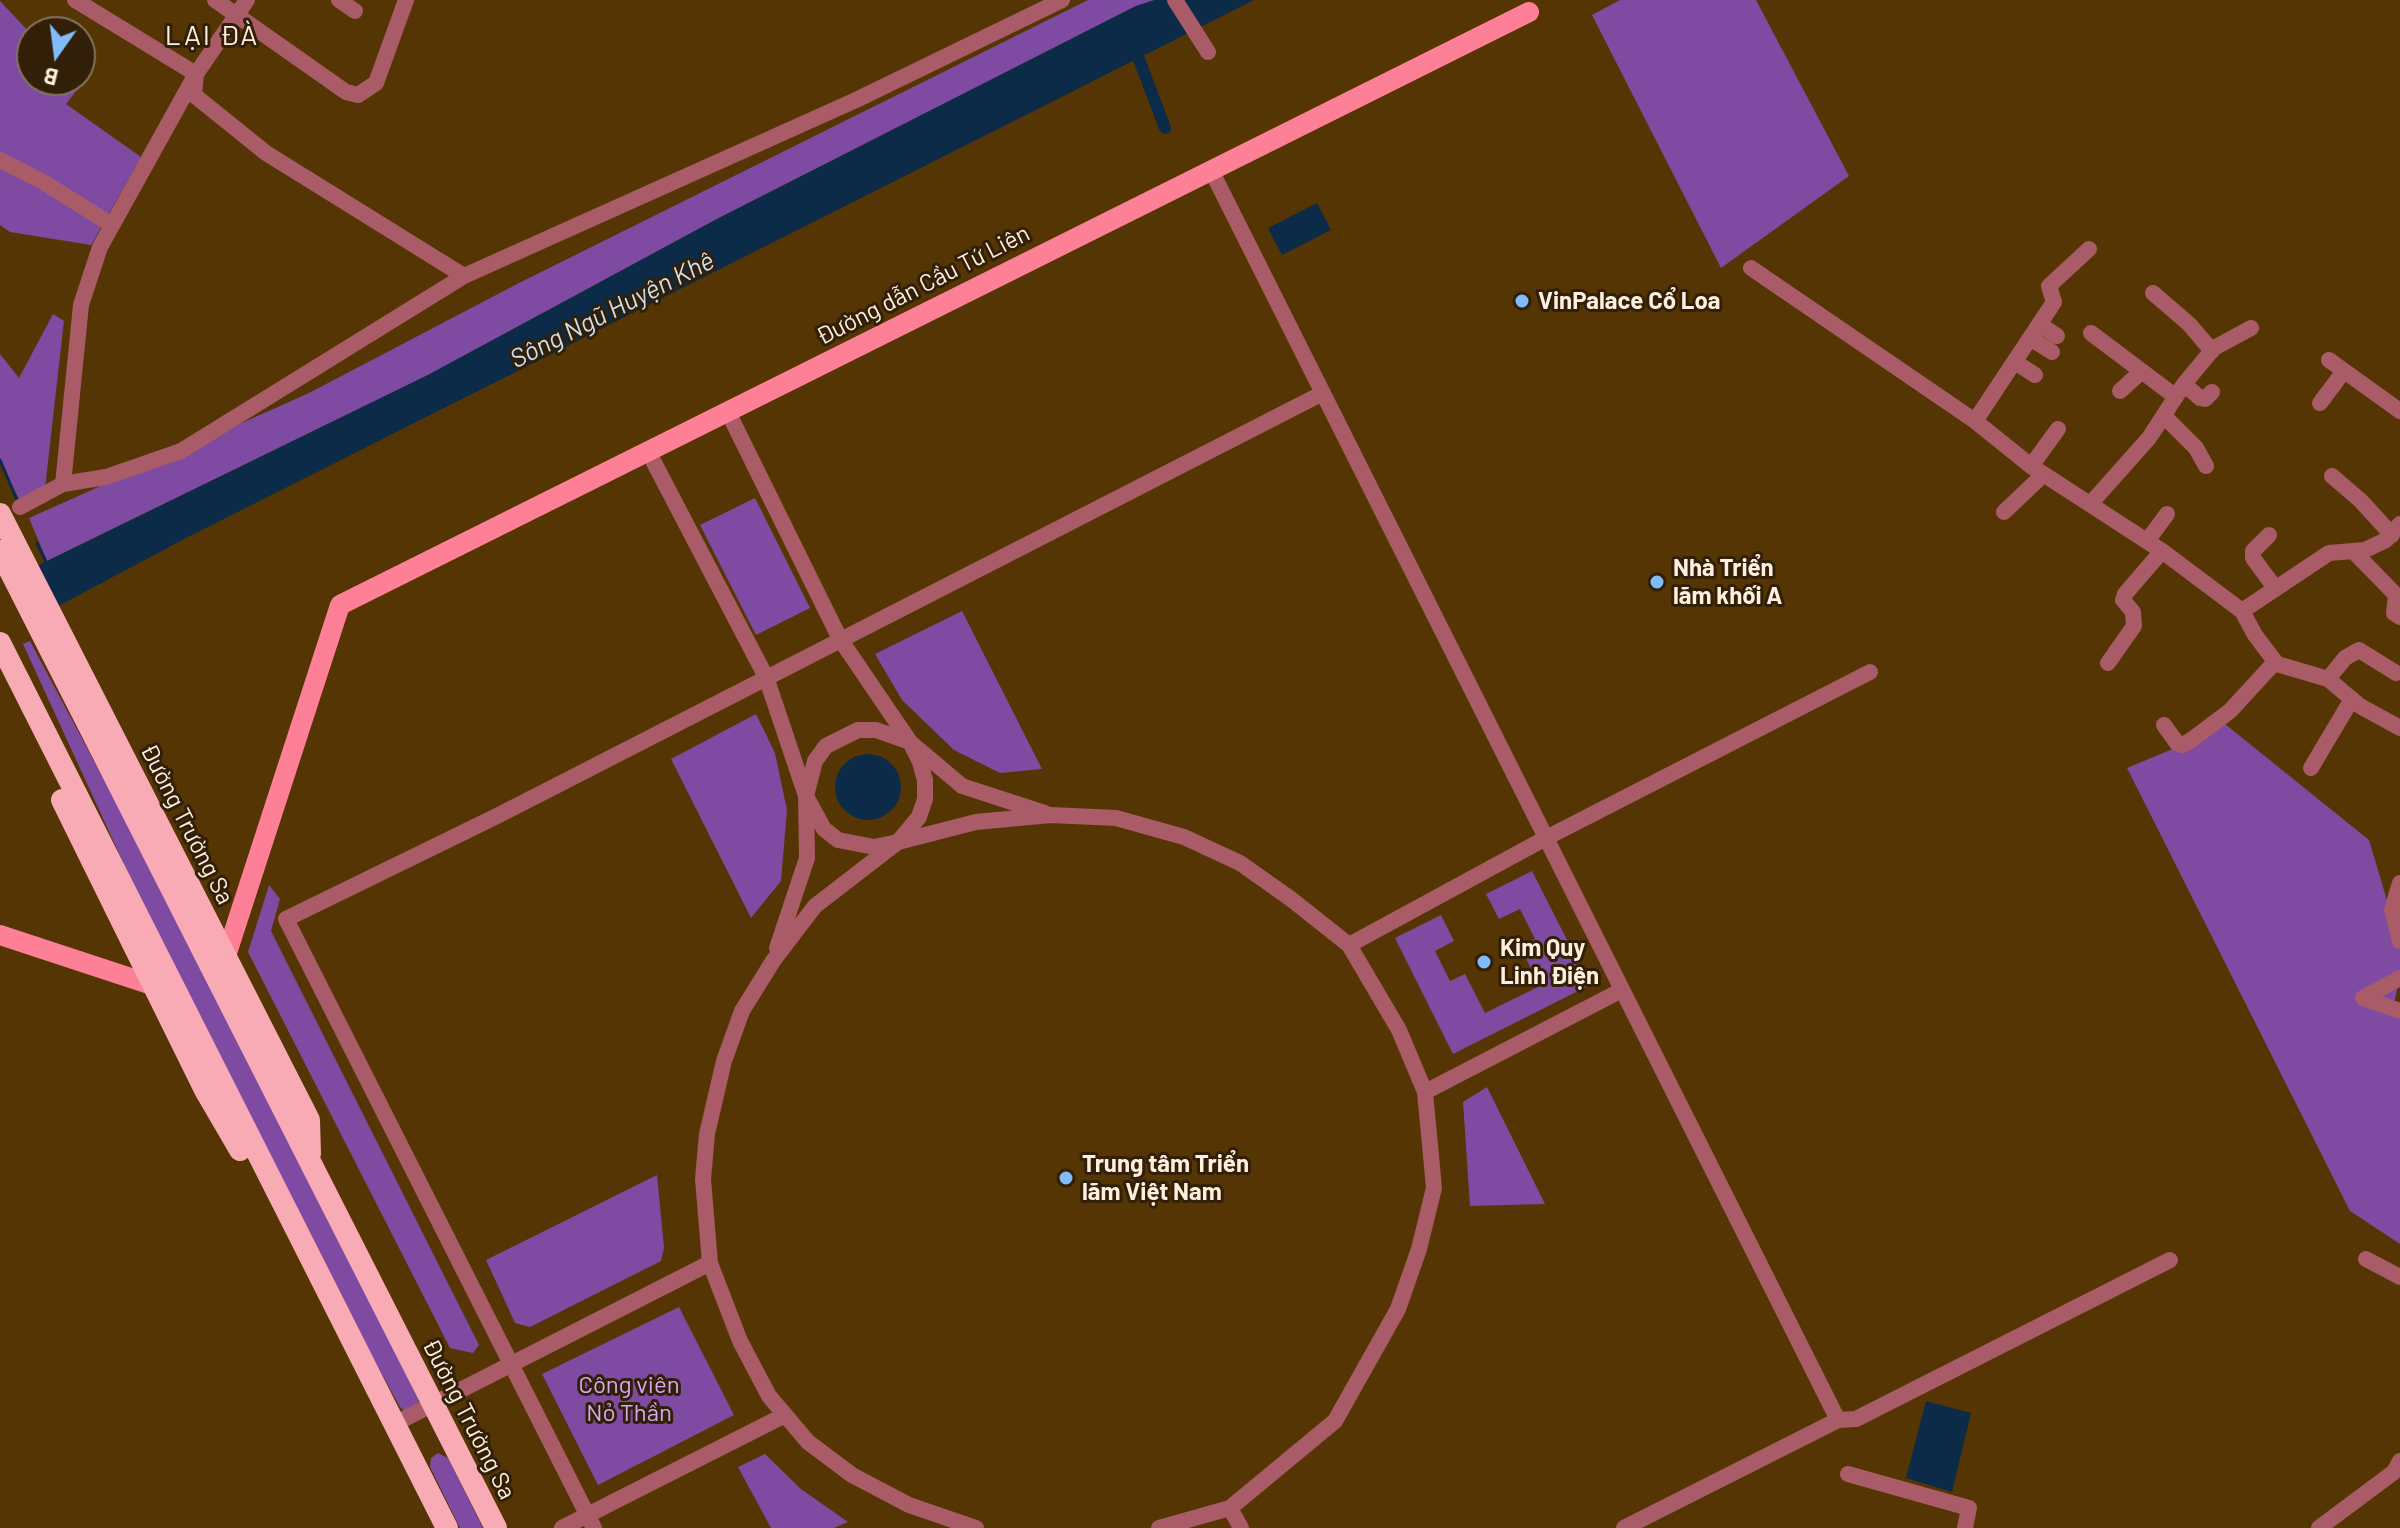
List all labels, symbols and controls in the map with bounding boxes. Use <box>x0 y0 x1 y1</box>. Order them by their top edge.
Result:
north arrow <box>16 16 96 96</box>
district label: LẠI ĐÀ <box>165 19 259 53</box>
text: B <box>41 63 60 92</box>
street label: Đường dẫn Cầu Tứ Liên <box>811 219 1035 351</box>
water label: Sông Ngũ Huyện Khê <box>505 245 719 375</box>
place label: VinPalace Cổ Loa <box>1538 287 1720 315</box>
marker: VinPalace Cổ Loa <box>1513 292 1531 310</box>
place label: Nhà Triển lãm khối A <box>1673 554 1782 610</box>
marker: Nhà Triển lãm khối A <box>1648 573 1666 591</box>
street label: Đường Trường Sa <box>134 739 240 909</box>
place label: Kim Quy Linh Điện <box>1500 934 1599 990</box>
marker: Kim Quy Linh Điện <box>1475 953 1493 971</box>
place label: Trung tâm Triển lãm Việt Nam <box>1082 1150 1249 1206</box>
marker: Trung tâm Triển lãm Việt Nam <box>1057 1169 1075 1187</box>
street label: Đường Trường Sa <box>416 1334 522 1504</box>
park label: Công viên Nỏ Thần <box>578 1371 680 1427</box>

